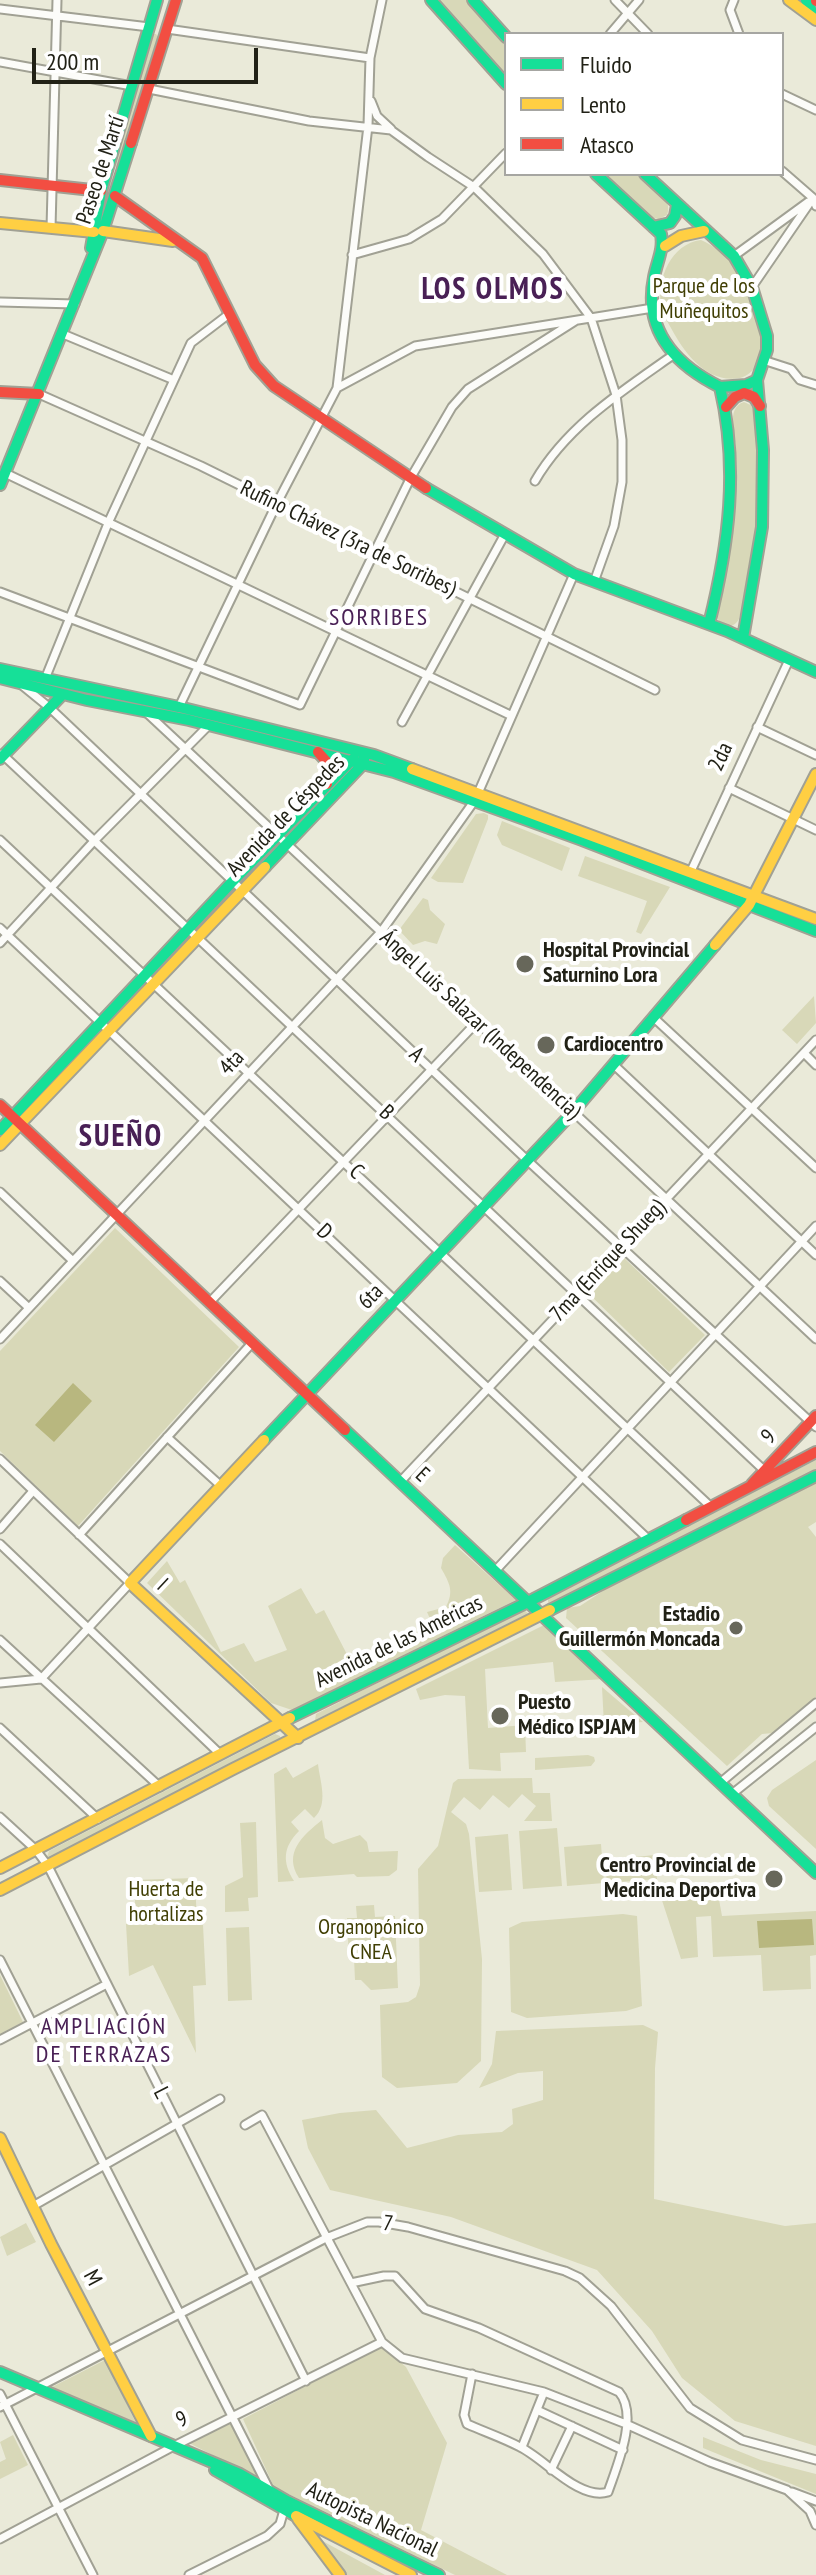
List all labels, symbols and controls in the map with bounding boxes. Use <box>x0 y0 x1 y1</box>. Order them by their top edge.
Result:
scale bar <box>36 32 262 82</box>
legend <box>504 32 784 176</box>
text: 200 m <box>46 46 99 77</box>
text: Fluido <box>580 49 632 80</box>
text: Lento <box>580 89 626 120</box>
street label: Paseo de Martí <box>71 113 131 227</box>
text: Atasco <box>580 129 634 160</box>
district label: LOS OLMOS <box>421 272 565 308</box>
park label: Parque de los Muñequitos <box>653 274 755 326</box>
street label: Rufino Chávez (3ra de Sorribes) <box>236 475 460 603</box>
district label: SORRIBES <box>329 604 429 632</box>
street label: 2da <box>703 739 739 775</box>
street label: Avenida de Céspedes <box>221 750 351 882</box>
street label: Ángel Luis Salazar (Independencia) <box>374 925 586 1125</box>
place label: Hospital Provincial Saturnino Lora <box>543 938 689 990</box>
marker: Hospital Provincial Saturnino Lora <box>514 953 536 975</box>
place label: Cardiocentro <box>564 1032 663 1058</box>
marker: Cardiocentro <box>535 1034 557 1056</box>
street label: A <box>403 1042 429 1068</box>
street label: 4ta <box>214 1045 250 1081</box>
street label: B <box>373 1100 399 1126</box>
district label: SUEÑO <box>79 1119 163 1155</box>
street label: C <box>343 1159 369 1185</box>
street label: 7ma (Enrique Shueg) <box>545 1194 671 1328</box>
street label: D <box>311 1218 337 1246</box>
street label: 6ta <box>353 1279 389 1315</box>
street label: 9 <box>756 1424 782 1450</box>
street label: E <box>410 1462 434 1488</box>
street label: I <box>151 1574 173 1596</box>
street label: Avenida de las Américas <box>311 1590 487 1694</box>
place label: Estadio Guillermón Moncada <box>559 1602 720 1654</box>
marker: Estadio Guillermón Moncada <box>727 1619 745 1637</box>
place label: Puesto Médico ISPJAM <box>518 1690 636 1742</box>
marker: Puesto Médico ISPJAM <box>489 1705 511 1727</box>
place label: Centro Provincial de Medicina Deportiva <box>600 1853 756 1904</box>
marker: Centro Provincial de Medicina Deportiva <box>763 1868 785 1890</box>
park label: Huerta de hortalizas <box>128 1877 204 1928</box>
park label: Organopónico CNEA <box>318 1915 424 1966</box>
district label: AMPLIACIÓN DE TERRAZAS <box>36 2013 172 2069</box>
street label: L <box>147 2083 175 2103</box>
street label: 7 <box>381 2210 395 2238</box>
street label: M <box>77 2266 107 2290</box>
street label: 9 <box>172 2406 192 2434</box>
street label: Autopista Nacional <box>302 2477 442 2563</box>

